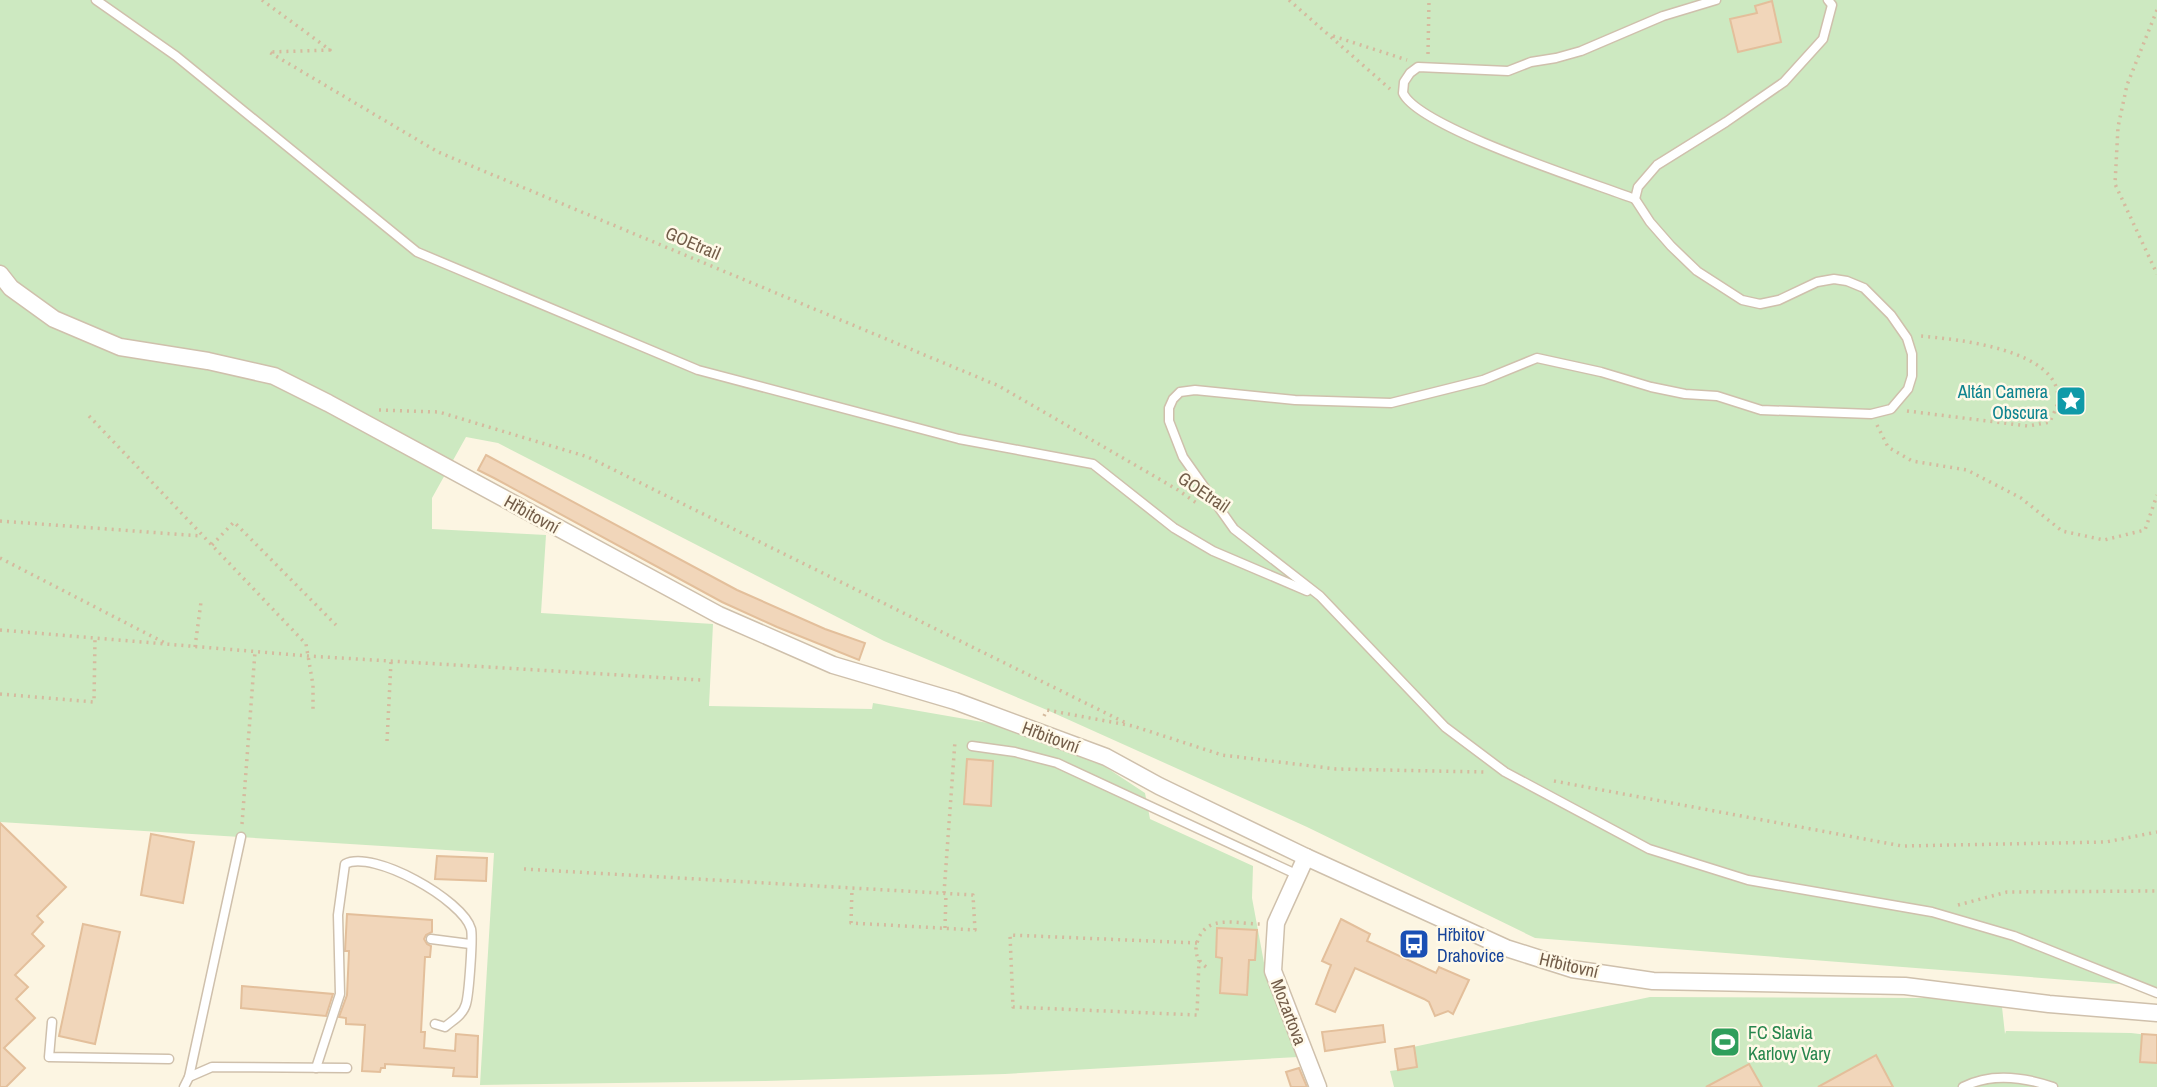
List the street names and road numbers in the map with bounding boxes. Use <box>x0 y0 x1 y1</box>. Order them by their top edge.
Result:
street label: GOEtrail <box>662 220 724 266</box>
street label: GOEtrail <box>1173 466 1235 518</box>
street label: Hřbitovní <box>500 489 565 540</box>
street label: Hřbitovní <box>1019 715 1084 759</box>
street label: Hřbitovní <box>1537 946 1602 984</box>
street label: Mozartova <box>1265 975 1313 1049</box>

